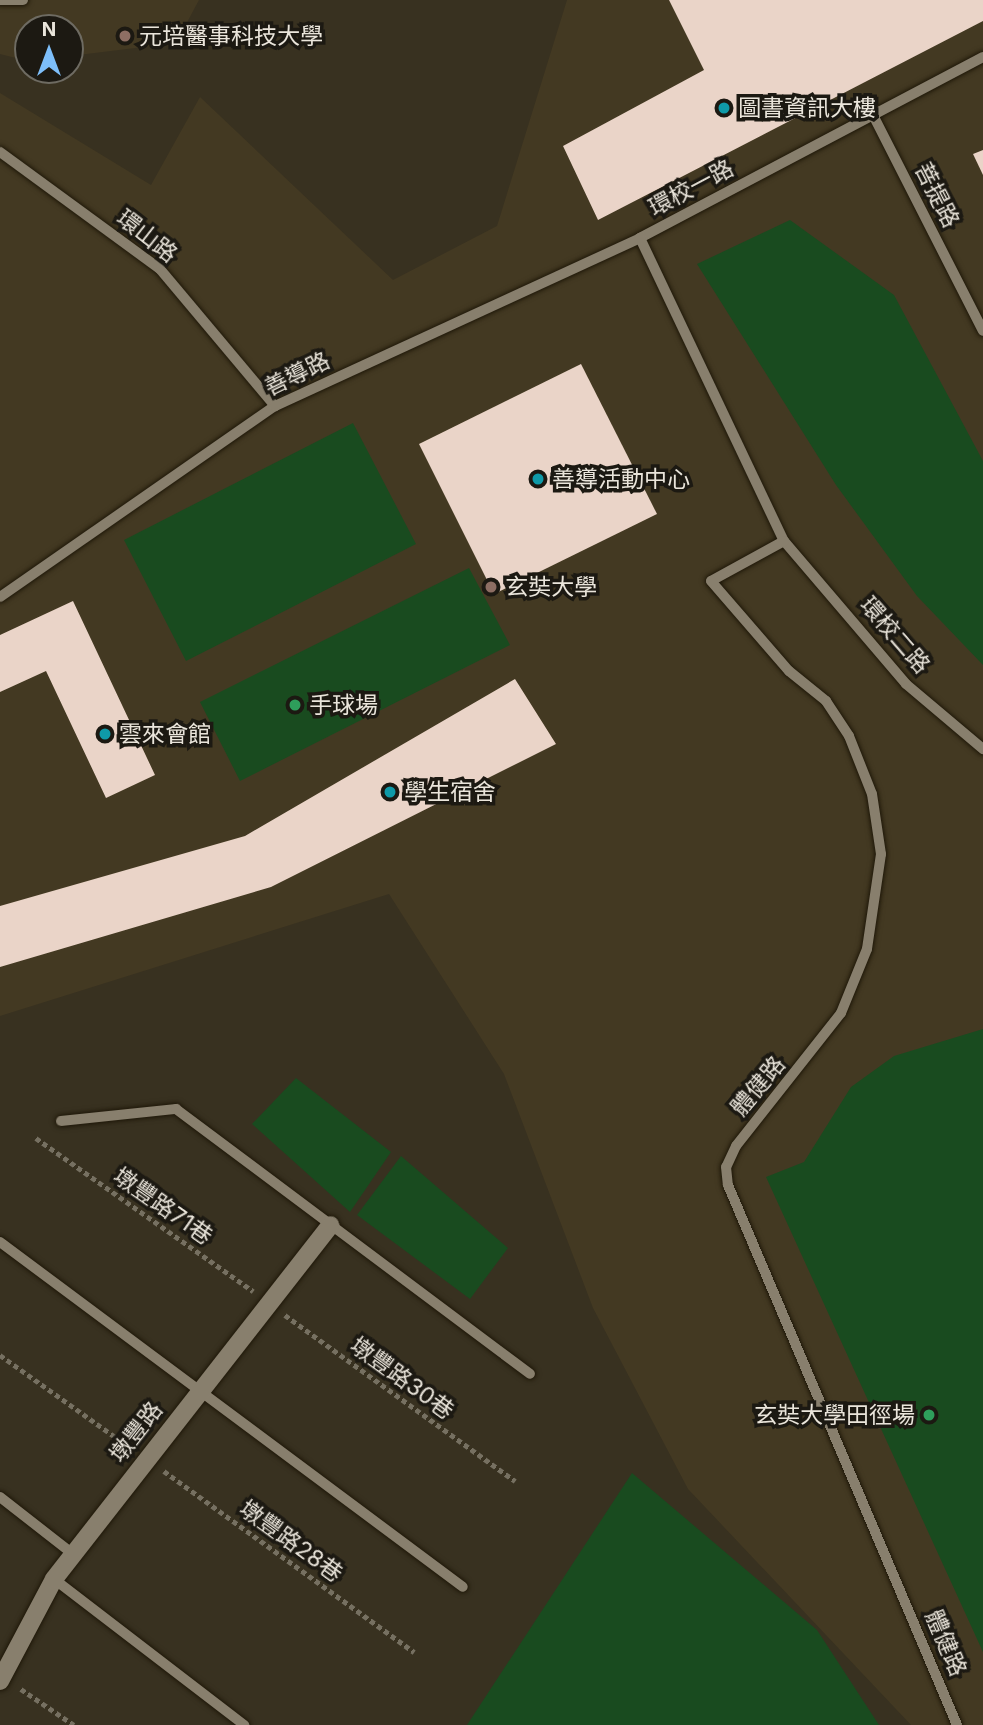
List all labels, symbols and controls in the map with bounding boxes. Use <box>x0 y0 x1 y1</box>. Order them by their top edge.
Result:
north arrow <box>14 14 84 84</box>
text: N <box>42 18 56 41</box>
place label: 元培醫事科技大學 <box>139 22 323 50</box>
marker: 元培醫事科技大學 <box>117 28 133 44</box>
place label: 圖書資訊大樓 <box>738 94 876 122</box>
marker: 圖書資訊大樓 <box>716 100 732 116</box>
street label: 環校一路 <box>644 154 738 222</box>
street label: 菩提路 <box>909 158 965 232</box>
street label: 環山路 <box>111 204 183 268</box>
street label: 善導路 <box>260 346 334 402</box>
place label: 善導活動中心 <box>552 465 690 493</box>
marker: 善導活動中心 <box>530 471 546 487</box>
place label: 玄奘大學 <box>505 573 597 601</box>
marker: 玄奘大學 <box>483 579 499 595</box>
street label: 環校二路 <box>854 591 936 679</box>
place label: 手球場 <box>309 691 378 719</box>
marker: 手球場 <box>287 697 303 713</box>
place label: 雲來會館 <box>119 720 211 748</box>
marker: 雲來會館 <box>97 726 113 742</box>
place label: 學生宿舍 <box>404 778 496 806</box>
marker: 學生宿舍 <box>382 784 398 800</box>
street label: 體健路 <box>725 1051 791 1121</box>
street label: 墩豐路71巷 <box>108 1162 218 1250</box>
street label: 墩豐路30巷 <box>345 1331 459 1425</box>
street label: 墩豐路 <box>104 1396 168 1468</box>
place label: 玄奘大學田徑場 <box>754 1401 915 1429</box>
marker: 玄奘大學田徑場 <box>921 1407 937 1423</box>
street label: 墩豐路28巷 <box>234 1494 348 1588</box>
street label: 體健路 <box>920 1606 972 1680</box>

